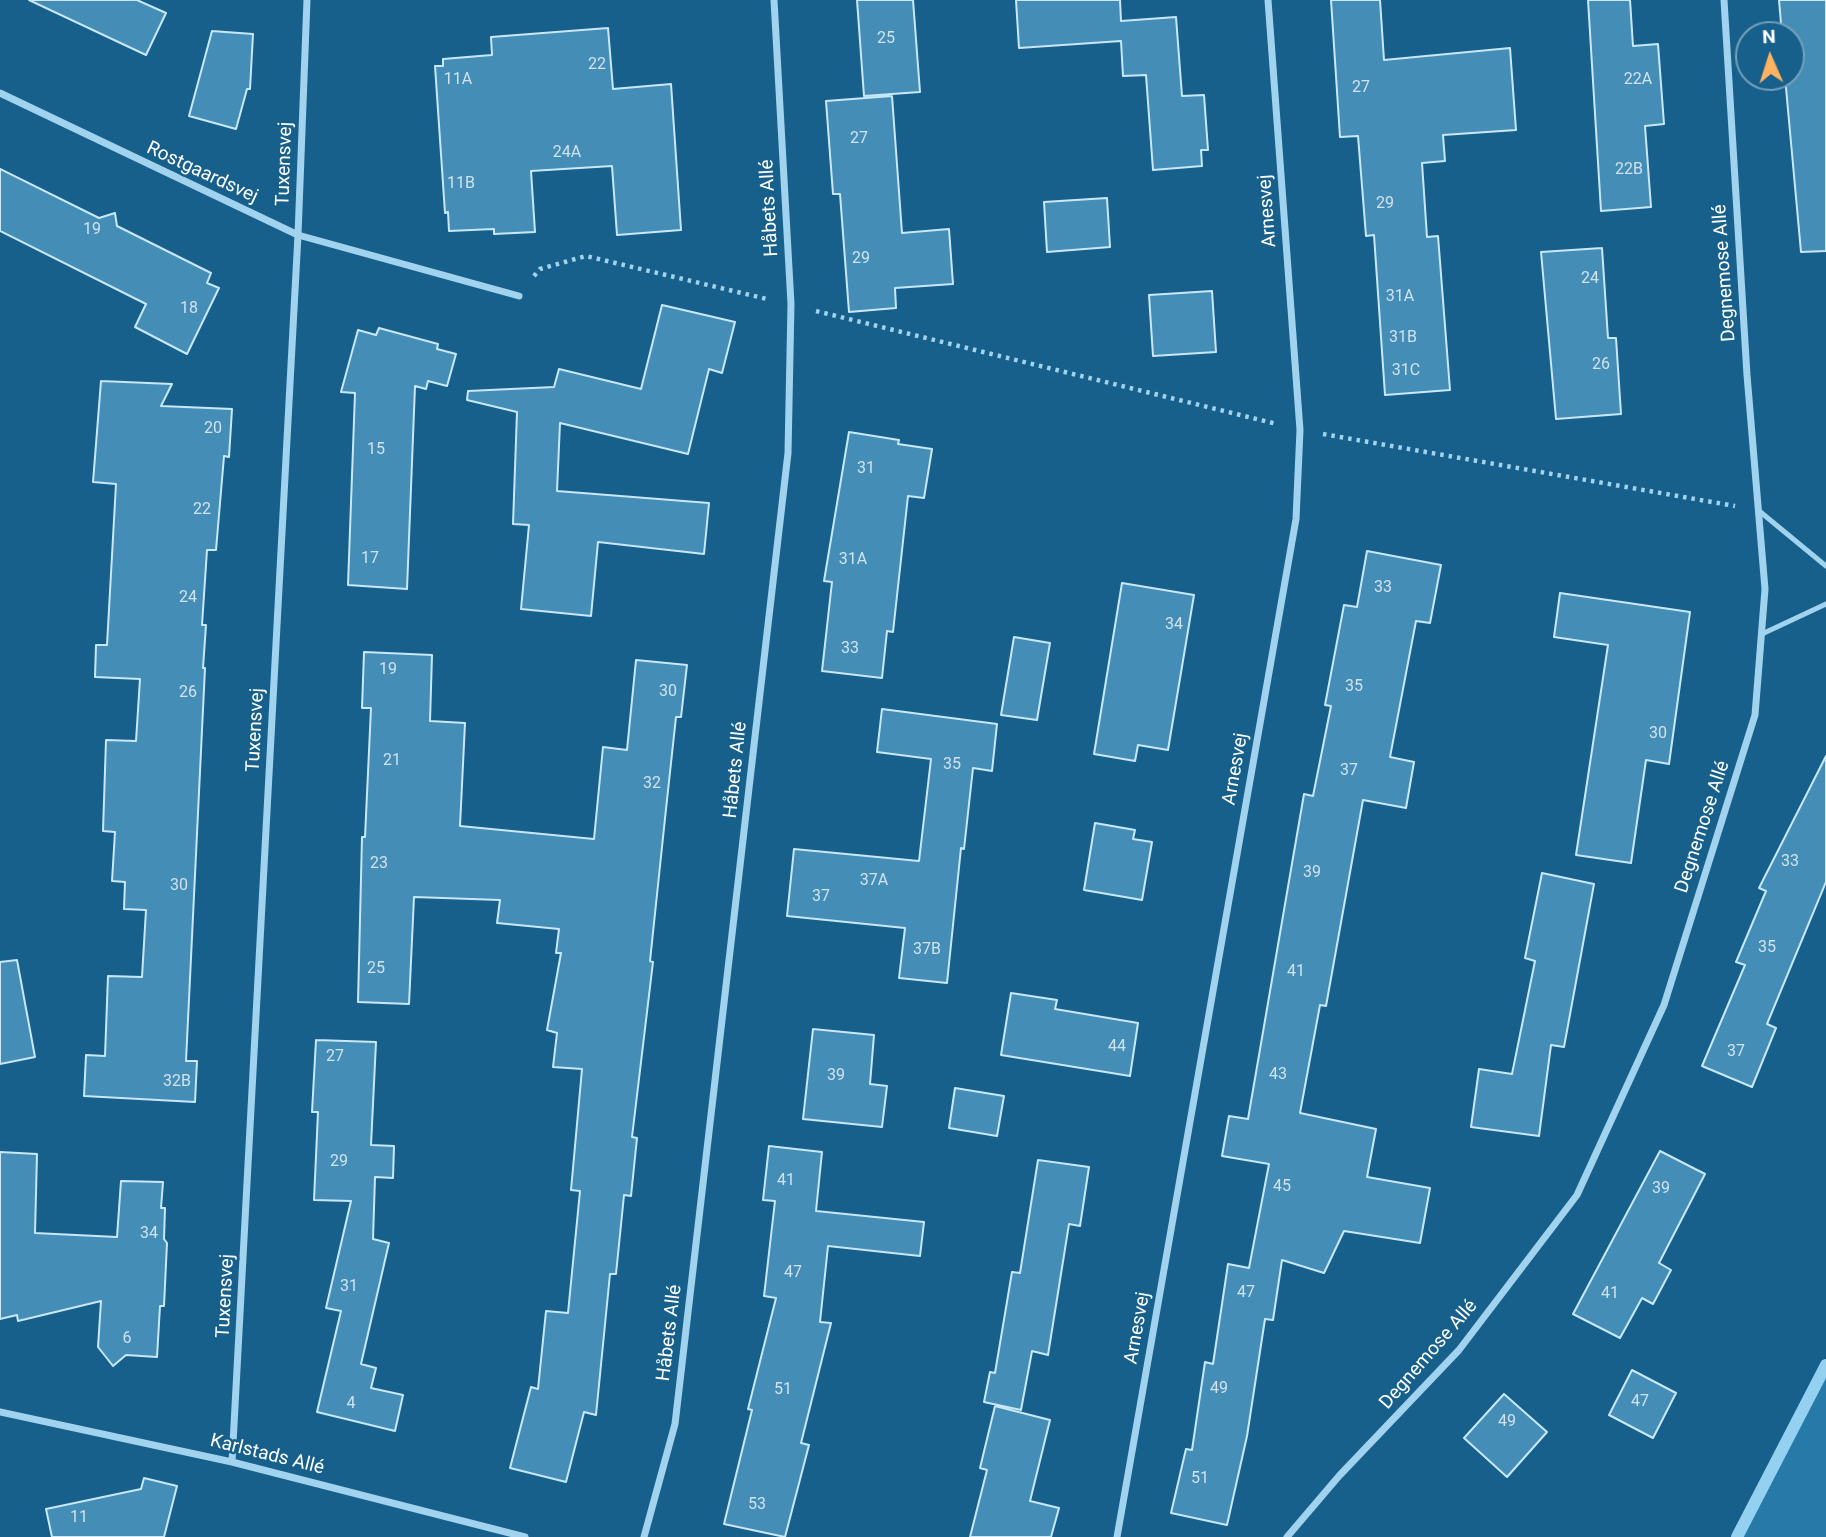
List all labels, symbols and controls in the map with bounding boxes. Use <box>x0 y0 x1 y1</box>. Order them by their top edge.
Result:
north arrow <box>1735 21 1805 91</box>
text: N <box>1762 25 1776 48</box>
house number: 25 <box>877 29 895 49</box>
house number: 22 <box>588 55 606 75</box>
house number: 11A <box>444 70 472 90</box>
house number: 22A <box>1624 70 1652 90</box>
house number: 27 <box>1352 78 1370 98</box>
street label: Tuxensvej <box>272 122 298 206</box>
house number: 27 <box>850 129 868 149</box>
street label: Rostgaardsvej <box>143 137 261 209</box>
house number: 24A <box>553 143 581 163</box>
street label: Håbets Allé <box>756 159 784 257</box>
house number: 22B <box>1615 160 1643 180</box>
house number: 11B <box>447 174 475 194</box>
street label: Arnesvej <box>1254 174 1282 248</box>
house number: 29 <box>1376 194 1394 214</box>
street label: Degnemose Allé <box>1709 204 1741 342</box>
house number: 19 <box>83 220 101 240</box>
house number: 29 <box>852 249 870 269</box>
house number: 24 <box>1581 269 1599 289</box>
house number: 31A <box>1386 287 1414 307</box>
house number: 18 <box>180 299 198 319</box>
house number: 31B <box>1389 328 1417 348</box>
house number: 26 <box>1592 355 1610 375</box>
house number: 31C <box>1392 361 1420 381</box>
house number: 20 <box>204 419 222 439</box>
house number: 15 <box>367 440 385 460</box>
house number: 31 <box>857 459 875 479</box>
house number: 22 <box>193 500 211 520</box>
house number: 17 <box>361 549 379 569</box>
house number: 31A <box>839 550 867 570</box>
house number: 33 <box>1374 578 1392 598</box>
house number: 24 <box>179 588 197 608</box>
house number: 34 <box>1165 615 1183 635</box>
house number: 33 <box>841 639 859 659</box>
house number: 19 <box>379 660 397 680</box>
house number: 35 <box>1345 677 1363 697</box>
house number: 30 <box>659 682 677 702</box>
house number: 26 <box>179 683 197 703</box>
street label: Tuxensvej <box>242 687 270 773</box>
street label: Håbets Allé <box>720 721 752 819</box>
house number: 30 <box>1649 724 1667 744</box>
street label: Arnesvej <box>1218 731 1254 807</box>
house number: 21 <box>383 751 401 771</box>
house number: 35 <box>943 755 961 775</box>
street label: Degnemose Allé <box>1671 758 1735 896</box>
house number: 37 <box>1340 761 1358 781</box>
house number: 32 <box>643 774 661 794</box>
house number: 33 <box>1781 852 1799 872</box>
house number: 23 <box>370 854 388 874</box>
house number: 39 <box>1303 863 1321 883</box>
house number: 37A <box>860 871 888 891</box>
house number: 30 <box>170 876 188 896</box>
house number: 37 <box>812 887 830 907</box>
house number: 35 <box>1758 938 1776 958</box>
house number: 37B <box>913 940 941 960</box>
house number: 25 <box>367 959 385 979</box>
house number: 41 <box>1287 962 1305 982</box>
house number: 44 <box>1108 1037 1126 1057</box>
house number: 37 <box>1727 1042 1745 1062</box>
house number: 27 <box>326 1047 344 1067</box>
house number: 43 <box>1269 1065 1287 1085</box>
house number: 39 <box>827 1066 845 1086</box>
house number: 32B <box>163 1072 191 1092</box>
house number: 29 <box>330 1152 348 1172</box>
house number: 41 <box>777 1171 795 1191</box>
house number: 45 <box>1273 1177 1291 1197</box>
house number: 39 <box>1652 1179 1670 1199</box>
house number: 34 <box>140 1224 158 1244</box>
street label: Tuxensvej <box>212 1253 240 1339</box>
house number: 47 <box>784 1263 802 1283</box>
house number: 31 <box>340 1277 358 1297</box>
street label: Håbets Allé <box>653 1283 687 1383</box>
house number: 47 <box>1237 1283 1255 1303</box>
house number: 41 <box>1601 1284 1619 1304</box>
street label: Arnesvej <box>1120 1290 1156 1366</box>
street label: Degnemose Allé <box>1375 1296 1483 1414</box>
house number: 6 <box>123 1329 131 1349</box>
house number: 49 <box>1210 1379 1228 1399</box>
house number: 51 <box>774 1380 792 1400</box>
house number: 47 <box>1631 1392 1649 1412</box>
house number: 4 <box>347 1394 355 1414</box>
house number: 49 <box>1498 1412 1516 1432</box>
street label: Karlstads Allé <box>208 1430 326 1480</box>
house number: 51 <box>1191 1469 1209 1489</box>
house number: 53 <box>748 1495 766 1515</box>
house number: 11 <box>70 1508 88 1528</box>

